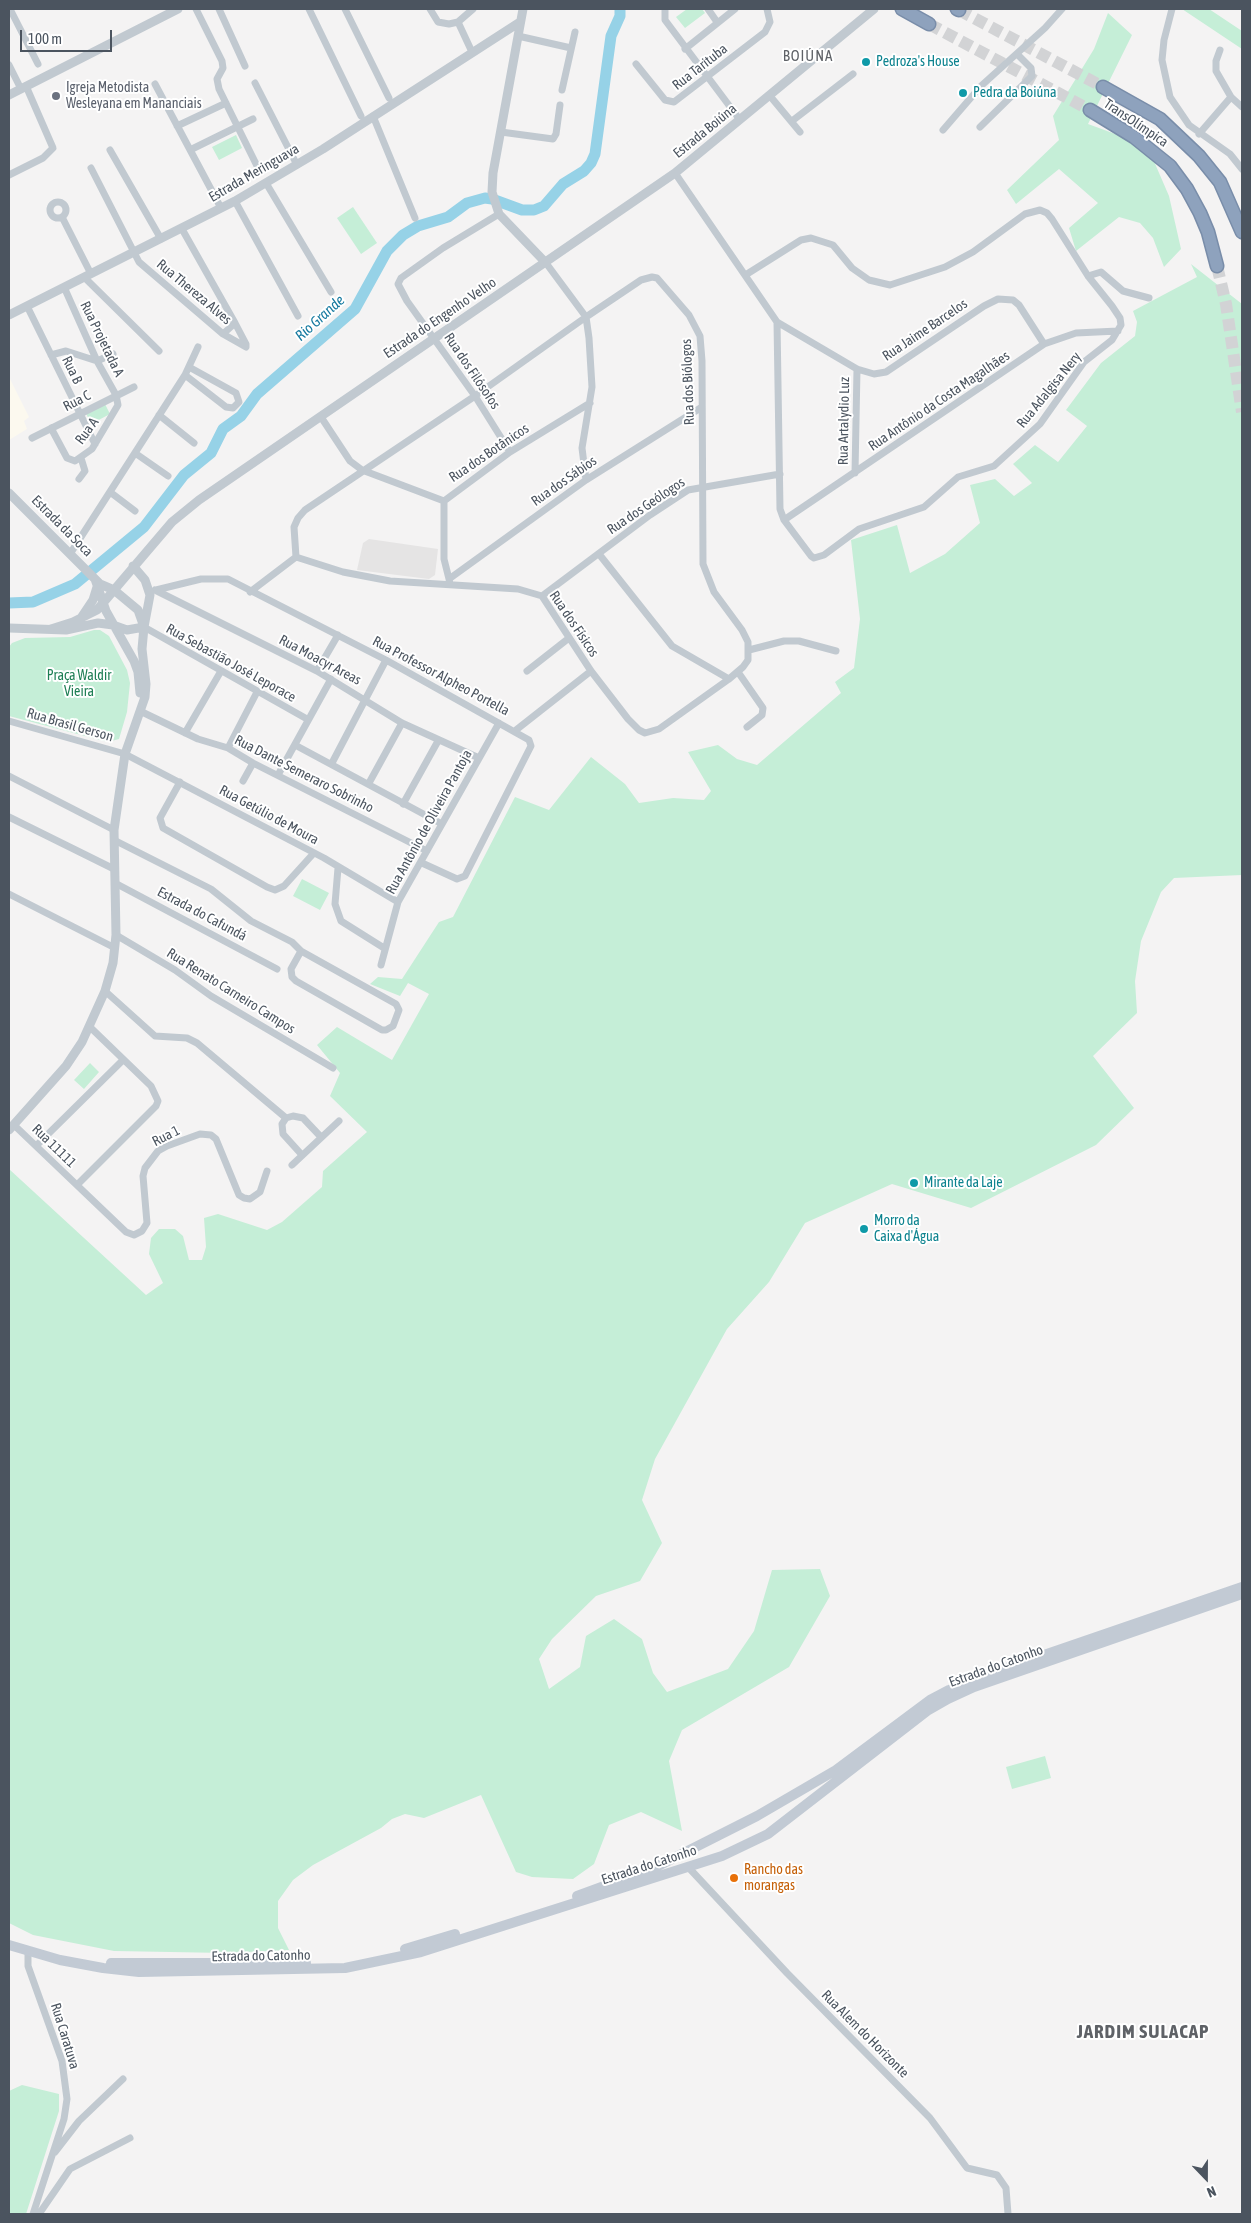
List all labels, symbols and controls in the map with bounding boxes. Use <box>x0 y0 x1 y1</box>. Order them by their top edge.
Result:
scale bar <box>22 20 115 52</box>
text: 100 m <box>28 30 62 47</box>
street label: Rua Tarituba <box>669 40 731 94</box>
district label: BOIÚNA <box>782 47 834 65</box>
place label: Pedroza's House <box>876 54 960 70</box>
marker: Pedroza's House <box>860 56 872 68</box>
place label: Igreja Metodista Wesleyana em Mananciais <box>66 80 202 112</box>
place label: Pedra da Boiúna <box>973 85 1056 101</box>
marker: Pedra da Boiúna <box>957 87 969 99</box>
marker: Igreja Metodista Wesleyana em Mananciais <box>50 90 62 102</box>
street label: TransOlímpica <box>1101 95 1171 151</box>
street label: Estrada Boiúna <box>670 100 740 162</box>
street label: Estrada Meringuava <box>206 140 302 206</box>
street label: Rua Thereza Alves <box>153 256 235 328</box>
street label: Estrada do Engenho Velho <box>380 274 500 362</box>
water label: Rio Grande <box>292 291 348 345</box>
street label: Rua Jaime Barcelos <box>879 295 971 365</box>
street label: Rua Projetada A <box>77 299 127 379</box>
street label: Rua dos Filósofos <box>440 330 504 412</box>
street label: Rua dos Biólogos <box>678 339 698 425</box>
street label: Rua Antônio da Costa Magalhães <box>865 347 1013 455</box>
street label: Rua Adalgisa Nery <box>1013 349 1085 431</box>
street label: Rua B <box>58 353 86 387</box>
street label: Rua Artalydio Luz <box>835 377 853 465</box>
street label: Rua C <box>60 387 94 415</box>
street label: Rua A <box>72 414 102 448</box>
street label: Rua dos Botânicos <box>446 420 532 486</box>
street label: Rua dos Sábios <box>528 452 600 510</box>
street label: Rua dos Geólogos <box>604 474 688 538</box>
street label: Estrada da Soca <box>28 492 96 560</box>
street label: Rua dos Físicos <box>546 588 602 660</box>
street label: Rua Sebastião José Leporace <box>163 620 299 706</box>
street label: Rua Moacyr Areas <box>276 631 364 689</box>
street label: Rua Professor Alpheo Portella <box>370 633 512 719</box>
park label: Praça Waldir Vieira <box>47 668 111 700</box>
street label: Rua Brasil Gerson <box>25 705 115 745</box>
street label: Rua Dante Semeraro Sobrinho <box>232 732 376 816</box>
street label: Rua Antônio de Oliveira Pantoja <box>382 747 476 897</box>
street label: Rua Getúlio de Moura <box>216 782 322 848</box>
street label: Estrada do Cafundá <box>154 883 250 945</box>
street label: Rua Renato Carneiro Campos <box>164 945 298 1037</box>
street label: Rua 11111 <box>28 1121 80 1171</box>
street label: Rua 1 <box>149 1122 183 1150</box>
place label: Mirante da Laje <box>924 1175 1002 1191</box>
marker: Mirante da Laje <box>908 1177 920 1189</box>
place label: Morro da Caixa d'Água <box>874 1213 939 1246</box>
marker: Morro da Caixa d'Água <box>858 1223 870 1235</box>
street label: Estrada do Catonho <box>947 1641 1045 1691</box>
street label: Estrada do Catonho <box>599 1842 699 1888</box>
place label: Rancho das morangas <box>744 1862 803 1894</box>
marker: Rancho das morangas <box>728 1872 740 1884</box>
street label: Estrada do Catonho <box>211 1947 311 1965</box>
street label: Rua Alem do Horizonte <box>818 1987 912 2081</box>
street label: Rua Caratuva <box>47 2001 83 2071</box>
district label: JARDIM SULACAP <box>1075 2021 1211 2043</box>
north arrow <box>1181 2153 1231 2203</box>
text: N <box>1205 2183 1218 2201</box>

